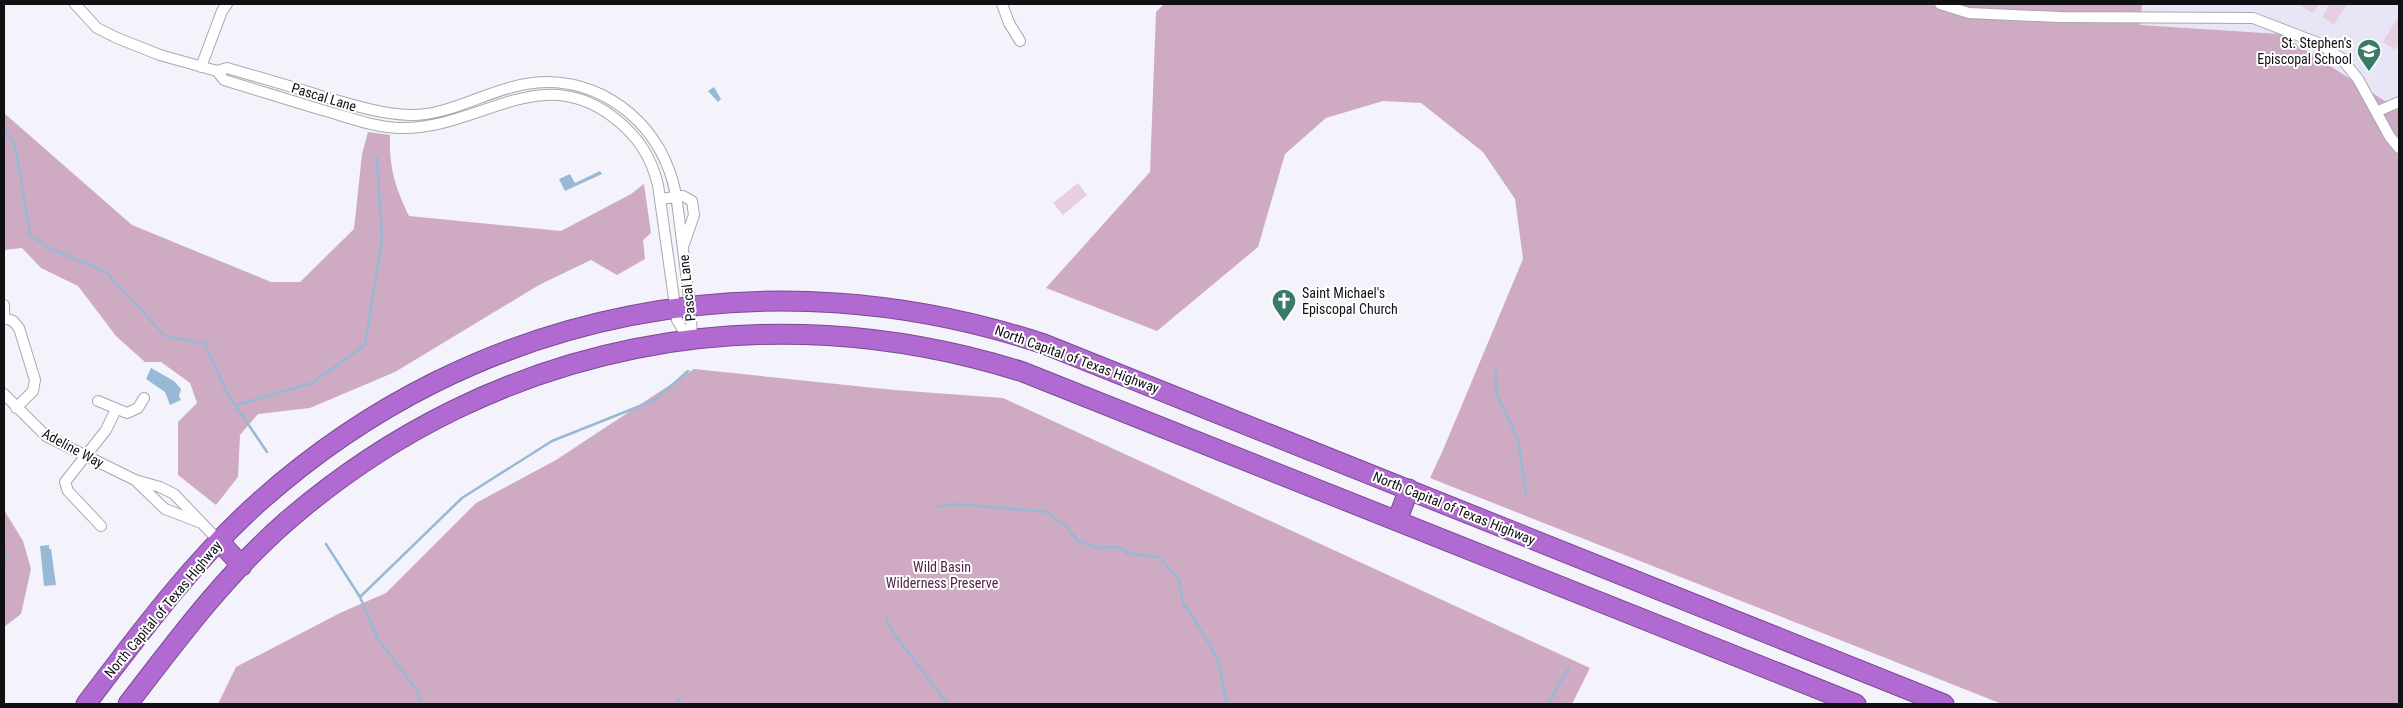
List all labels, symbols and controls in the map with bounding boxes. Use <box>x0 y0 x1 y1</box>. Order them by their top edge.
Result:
place label: St. Stephen's Episcopal School <box>2257 35 2352 67</box>
school or university icon: St. Stephen's Episcopal School <box>2356 38 2382 72</box>
street label: Pascal Lane <box>290 80 359 115</box>
street label: Pascal Lane <box>675 253 698 322</box>
place label: Saint Michael's Episcopal Church <box>1302 285 1398 317</box>
church icon: Saint Michael's Episcopal Church <box>1271 288 1297 322</box>
street label: North Capital of Texas Highway <box>993 322 1161 396</box>
street label: Adeline Way <box>39 425 107 471</box>
street label: North Capital of Texas Highway <box>1371 468 1538 548</box>
street label: North Capital of Texas Highway <box>101 537 225 681</box>
park label: Wild Basin Wilderness Preserve <box>886 559 999 591</box>

